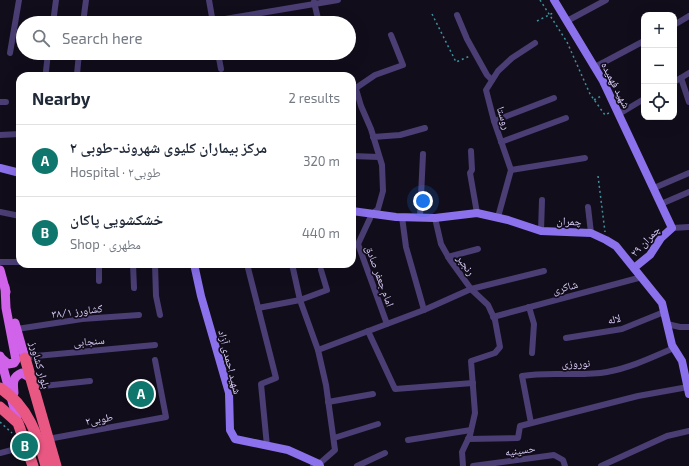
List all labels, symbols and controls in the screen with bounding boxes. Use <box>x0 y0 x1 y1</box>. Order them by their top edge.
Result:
map controls <box>641 12 677 120</box>
button: + <box>641 12 677 48</box>
search box <box>16 16 356 60</box>
icon: search <box>30 27 52 49</box>
text: Search here <box>62 29 143 47</box>
button: − <box>641 48 677 84</box>
street label: شهید فهمیده <box>599 60 634 110</box>
button: locate <box>641 84 677 120</box>
text: Nearby <box>32 88 90 108</box>
text: 2 results <box>288 90 340 106</box>
street label: روستا <box>495 105 514 131</box>
text: مرکز بیماران کلیوی شهروند-طوبی ۲ <box>70 138 267 156</box>
text: A <box>41 153 49 169</box>
text: 320 m <box>303 153 340 169</box>
text: Hospital · طوبی۲ <box>70 164 161 180</box>
your location <box>413 191 433 211</box>
text: خشکشویی پاکان <box>70 210 163 228</box>
street label: چمران <box>556 214 582 228</box>
street label: چمران ۲۹ <box>627 223 663 259</box>
text: B <box>41 225 49 241</box>
text: 440 m <box>302 225 340 241</box>
text: Shop · مطهری <box>70 236 141 252</box>
street label: امام جعفر صادق <box>362 244 398 308</box>
street label: رنجبر <box>454 251 478 278</box>
street label: شاکری <box>551 277 579 297</box>
street label: کشاورز ۳۸/۱ <box>51 301 104 320</box>
street label: لاله <box>606 311 622 326</box>
street label: شهید احمدی آزاد <box>215 328 245 396</box>
street label: سنجابی <box>73 333 105 349</box>
street label: بلوار کشاورز <box>27 339 53 390</box>
street label: نوروزی <box>562 356 590 370</box>
pin: A <box>128 379 154 409</box>
street label: طوبی۲ <box>84 410 114 428</box>
pin: B <box>12 431 38 461</box>
street label: حسینیه <box>504 441 536 458</box>

